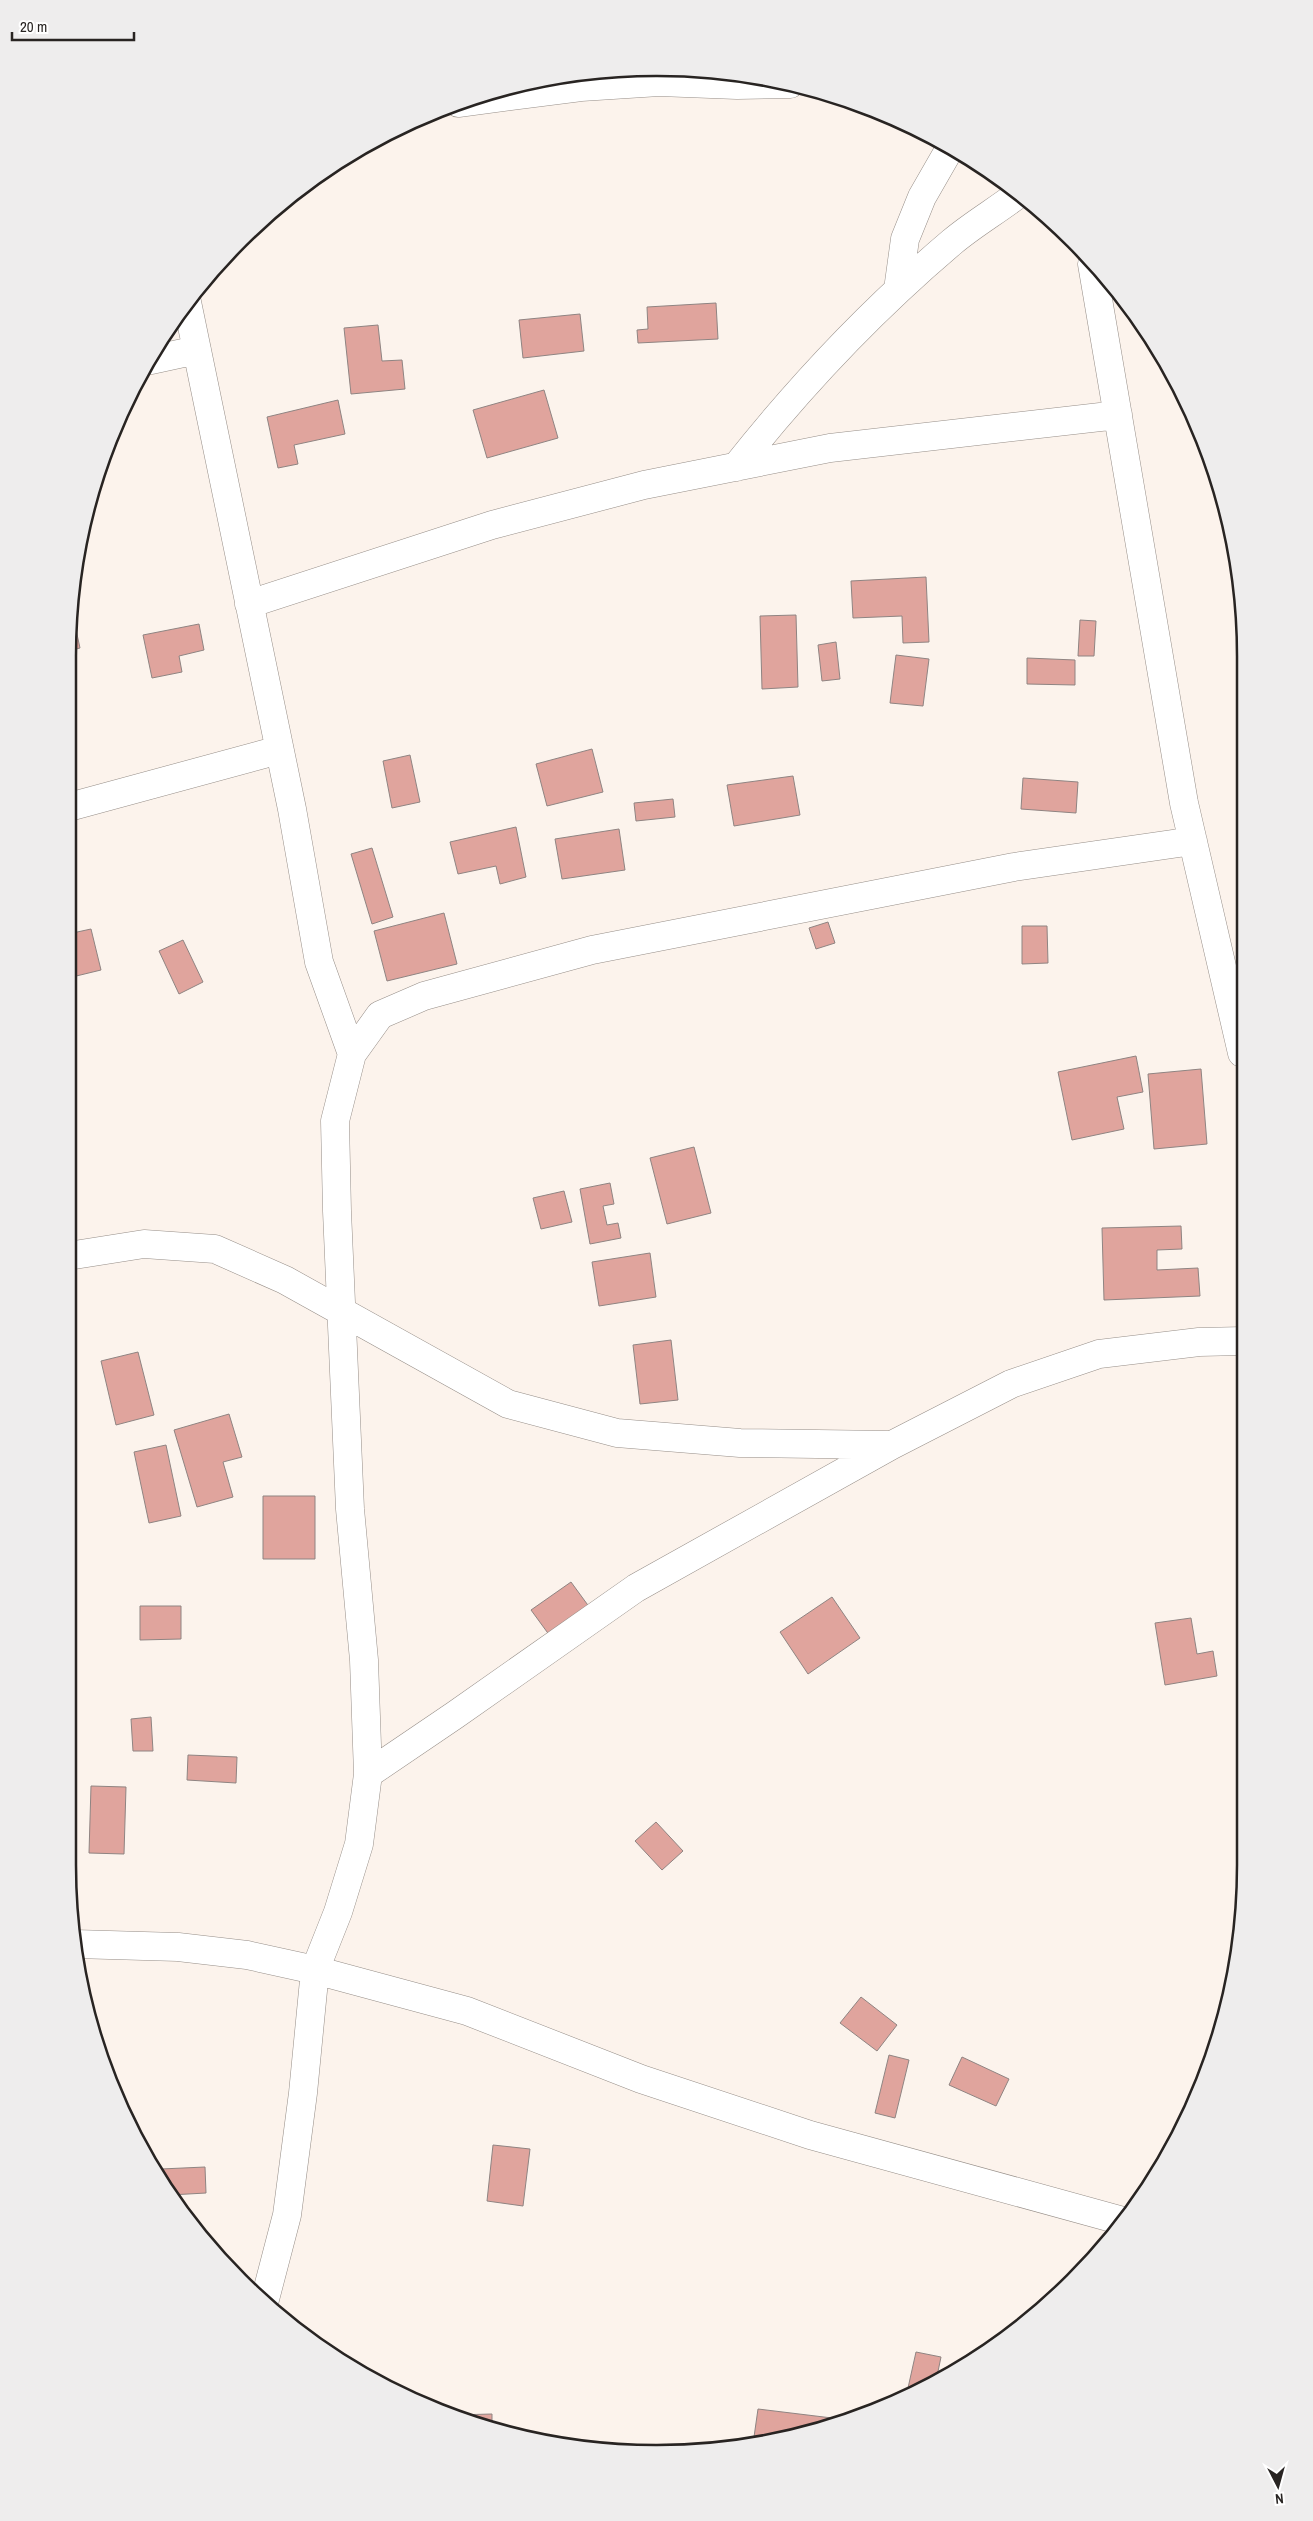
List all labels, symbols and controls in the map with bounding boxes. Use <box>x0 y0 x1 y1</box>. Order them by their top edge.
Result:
scale bar <box>12 10 135 42</box>
text: 20 m <box>20 16 47 37</box>
north arrow <box>1253 2461 1303 2511</box>
text: N <box>1274 2490 1284 2508</box>

